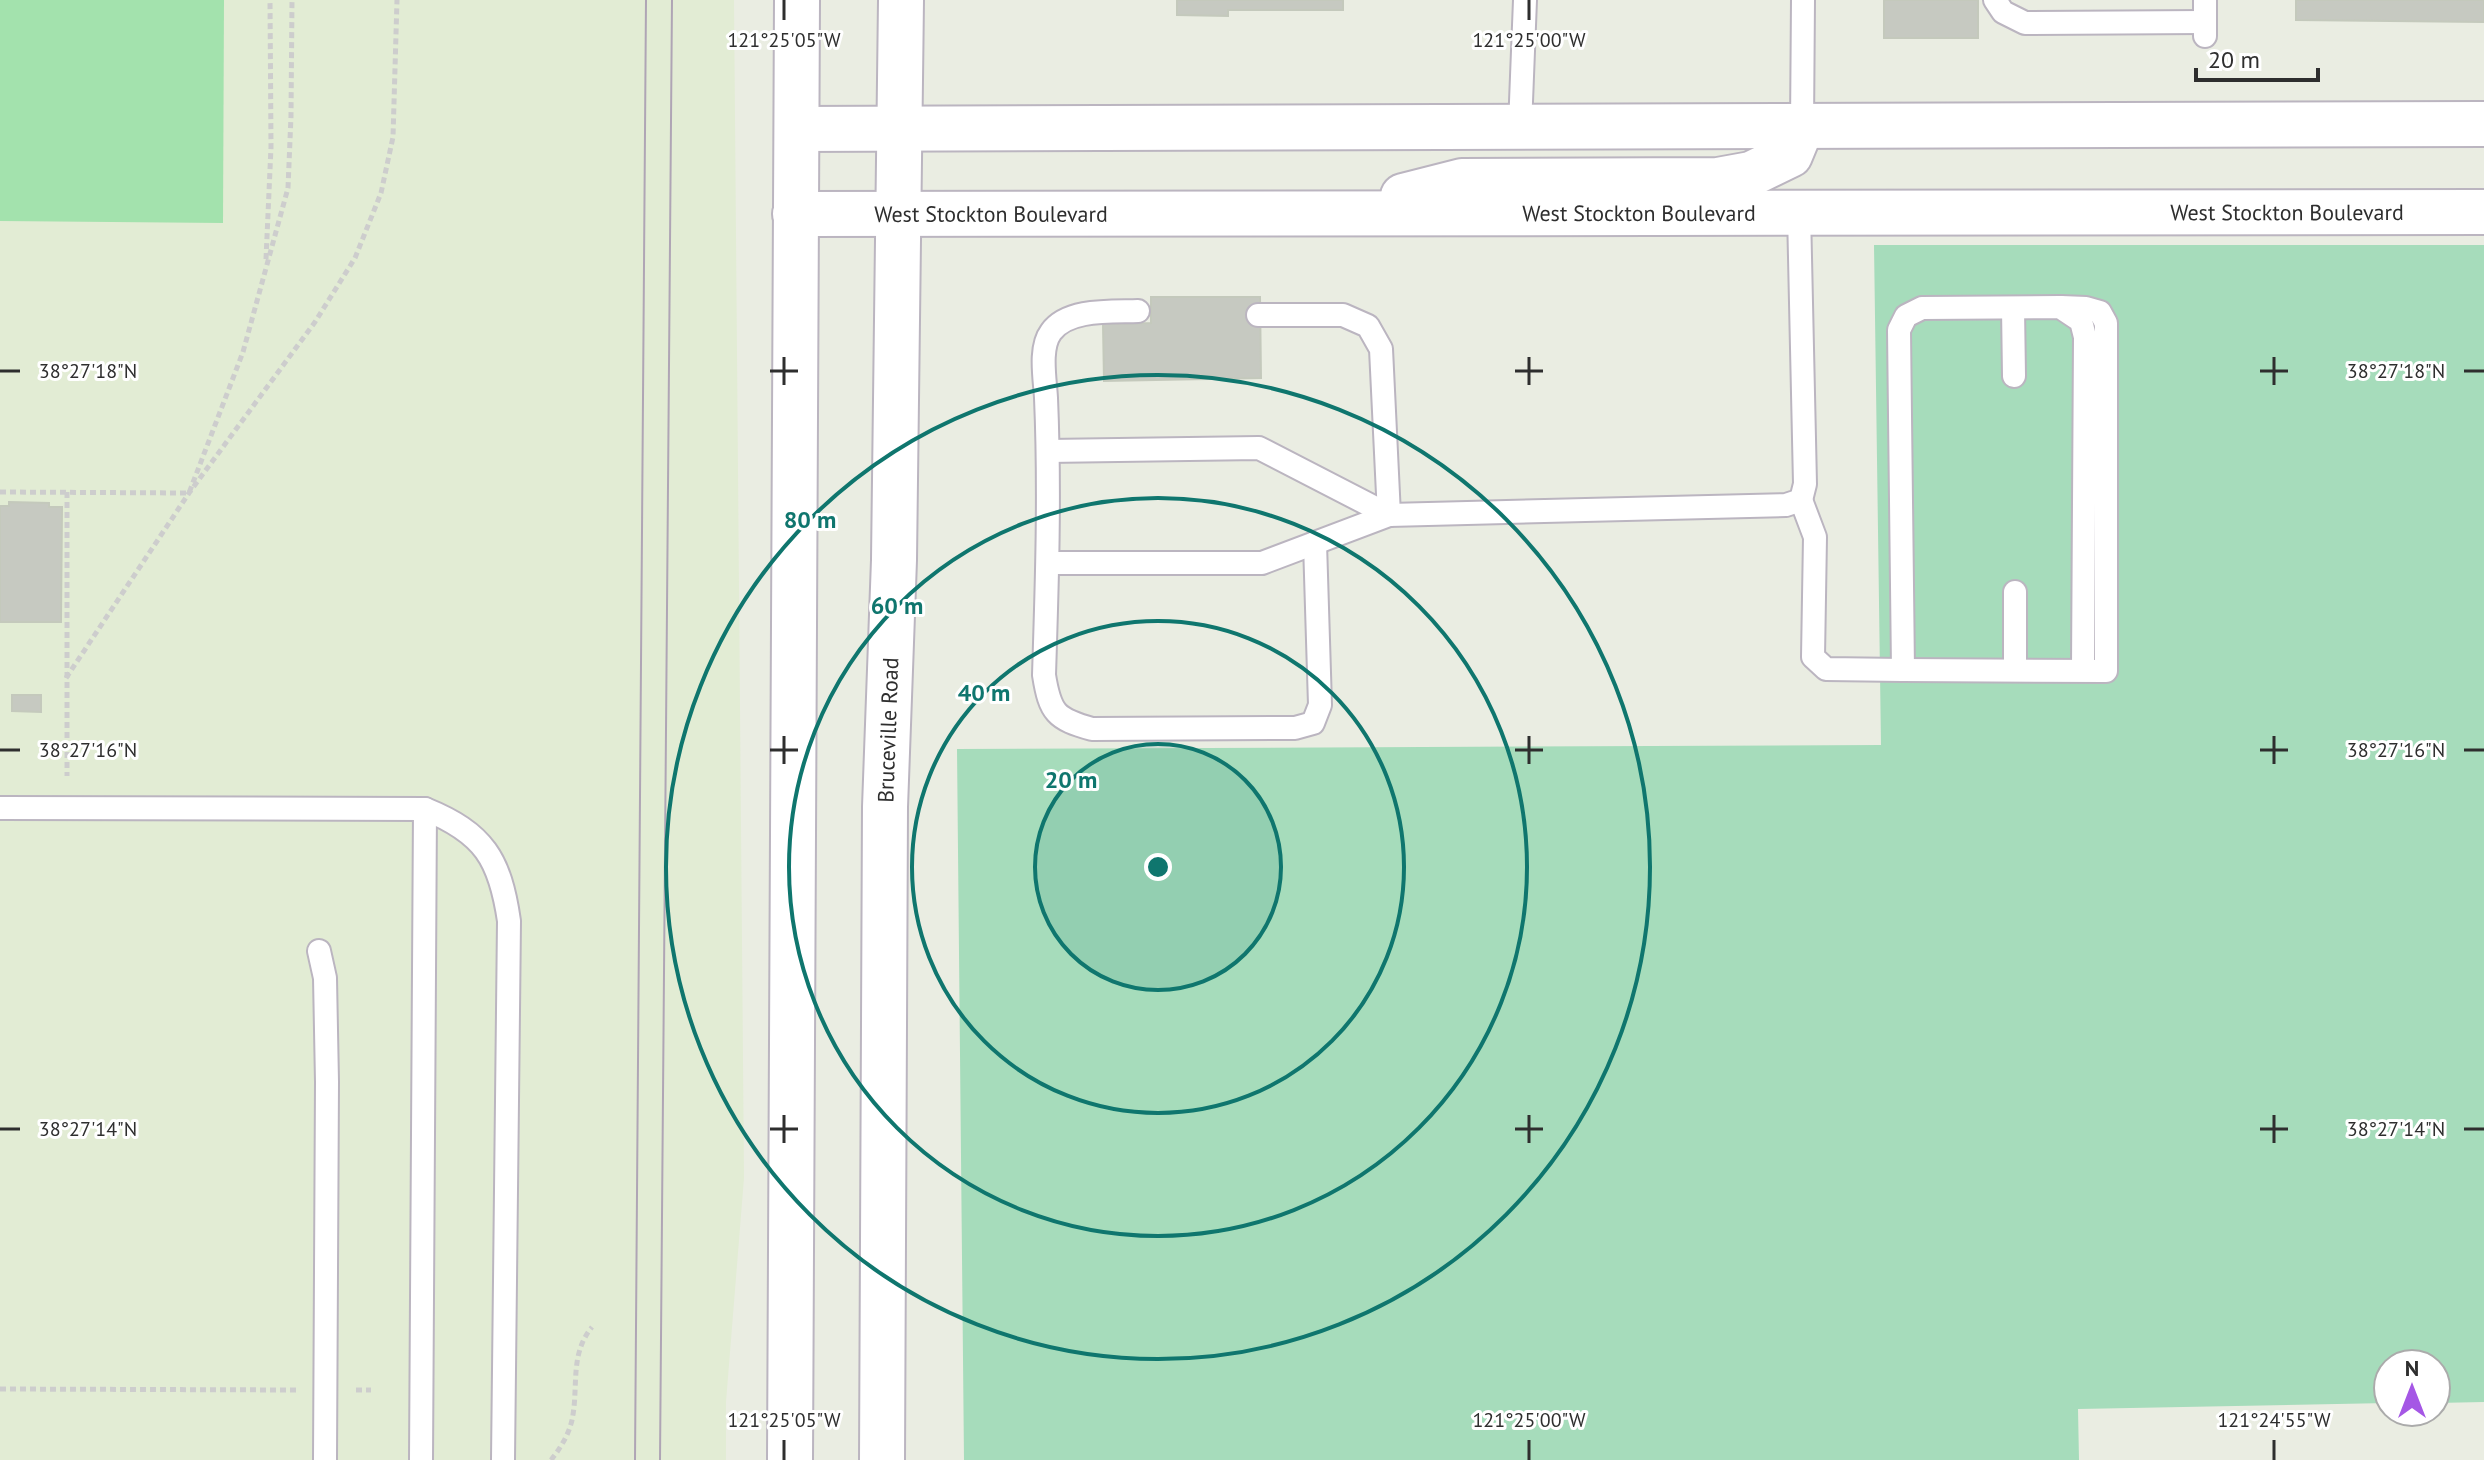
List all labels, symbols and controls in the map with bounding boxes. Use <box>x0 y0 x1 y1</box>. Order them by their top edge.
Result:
text: 121°25'05"W <box>727 27 841 53</box>
text: 121°25'00"W <box>1472 27 1586 53</box>
scale bar <box>2196 32 2318 82</box>
text: 20 m <box>2208 44 2260 75</box>
street label: West Stockton Boulevard <box>2170 198 2404 226</box>
street label: West Stockton Boulevard <box>1522 199 1756 227</box>
street label: West Stockton Boulevard <box>874 200 1108 228</box>
text: 38°27'18"N <box>39 358 137 384</box>
text: 38°27'18"N <box>2347 358 2445 384</box>
text: 80 m <box>784 504 836 535</box>
text: 60 m <box>871 590 923 621</box>
street label: Bruceville Road <box>871 657 904 803</box>
text: 40 m <box>958 677 1010 708</box>
text: 38°27'16"N <box>39 737 137 763</box>
text: 38°27'16"N <box>2347 737 2445 763</box>
text: 20 m <box>1045 764 1097 795</box>
centre of rings <box>1144 853 1172 881</box>
text: 38°27'14"N <box>39 1116 137 1142</box>
text: 38°27'14"N <box>2347 1116 2445 1142</box>
north arrow <box>2372 1348 2452 1428</box>
text: N <box>2405 1354 2419 1382</box>
text: 121°25'05"W <box>727 1407 841 1433</box>
text: 121°25'00"W <box>1472 1407 1586 1433</box>
text: 121°24'55"W <box>2217 1407 2331 1433</box>

